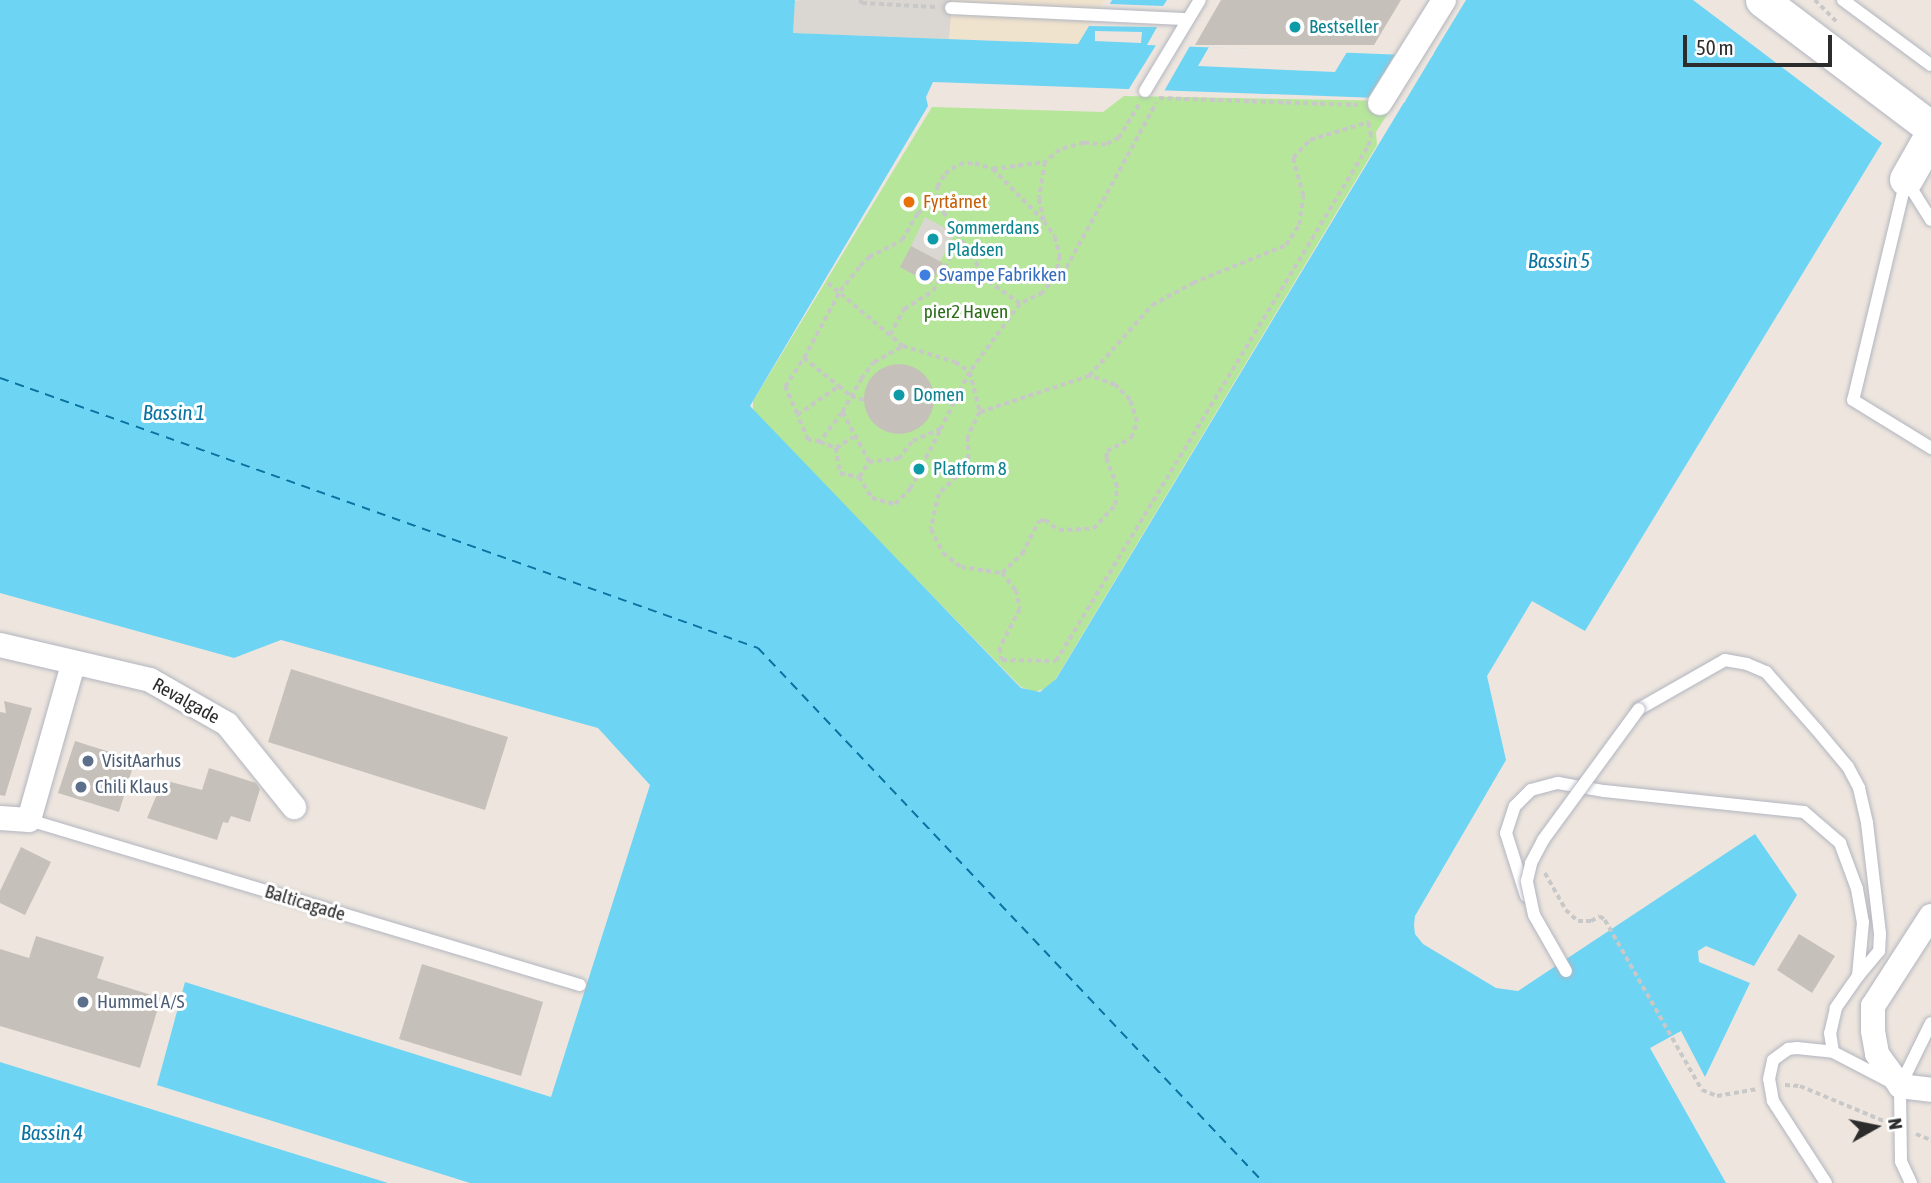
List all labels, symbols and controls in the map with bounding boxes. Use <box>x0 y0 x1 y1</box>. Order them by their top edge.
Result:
place label: Bestseller <box>1309 16 1378 38</box>
marker: Bestseller <box>1287 19 1303 35</box>
scale bar <box>1686 21 1835 65</box>
text: 50 m <box>1696 35 1734 59</box>
place label: Fyrtårnet <box>923 191 987 213</box>
marker: Fyrtårnet <box>901 194 917 210</box>
place label: Sommerdans Pladsen <box>947 217 1039 261</box>
marker: Sommerdans Pladsen <box>925 231 941 247</box>
water label: Bassin 5 <box>1528 247 1590 273</box>
place label: Svampe Fabrikken <box>939 264 1066 286</box>
marker: Svampe Fabrikken <box>917 267 933 283</box>
park label: pier2 Haven <box>924 301 1008 323</box>
place label: Domen <box>913 384 964 406</box>
marker: Domen <box>891 387 907 403</box>
water label: Bassin 1 <box>143 399 205 425</box>
place label: Platform 8 <box>933 458 1007 480</box>
marker: Platform 8 <box>911 461 927 477</box>
street label: Revalgade <box>148 673 224 729</box>
place label: VisitAarhus <box>102 750 181 772</box>
marker: VisitAarhus <box>80 753 96 769</box>
place label: Chili Klaus <box>95 776 168 798</box>
marker: Chili Klaus <box>73 779 89 795</box>
street label: Balticagade <box>262 880 348 926</box>
place label: Hummel A/S <box>97 991 185 1013</box>
marker: Hummel A/S <box>75 994 91 1010</box>
north arrow <box>1840 1092 1910 1162</box>
text: N <box>1884 1116 1907 1131</box>
water label: Bassin 4 <box>21 1119 83 1145</box>

